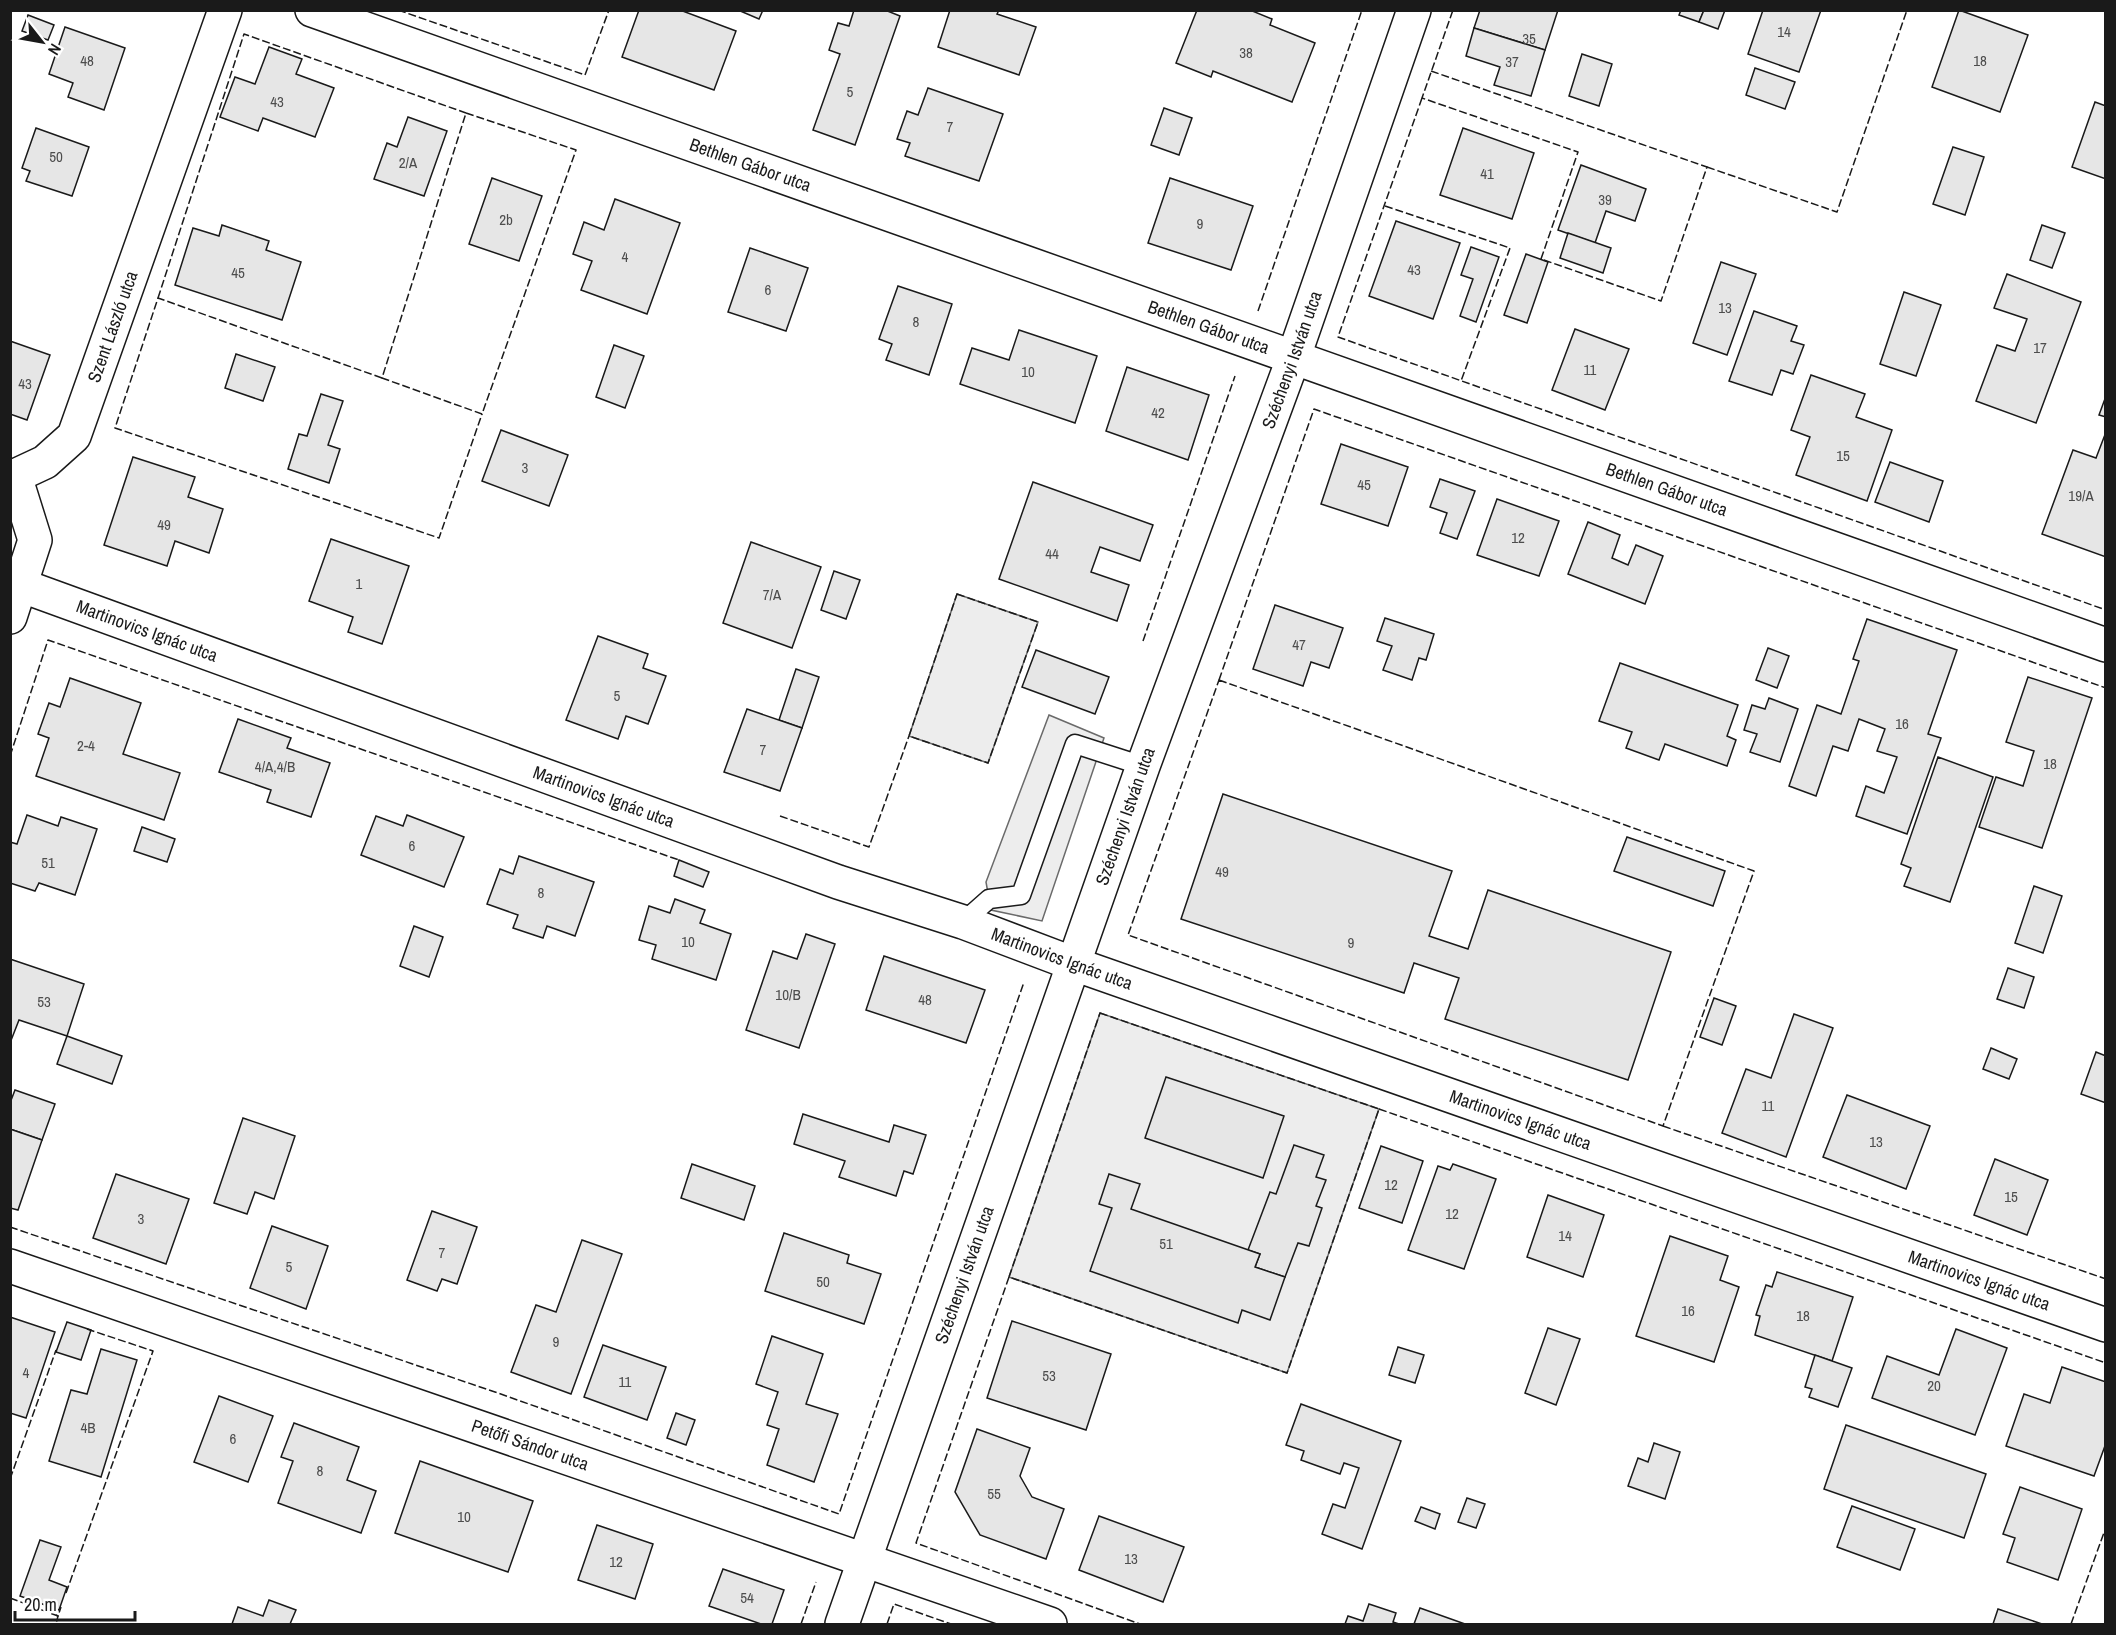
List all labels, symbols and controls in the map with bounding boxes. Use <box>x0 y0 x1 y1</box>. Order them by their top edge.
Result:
north arrow <box>12 12 72 72</box>
house number: 14 <box>1777 21 1791 42</box>
house number: 35 <box>1522 28 1536 49</box>
text: N <box>43 40 67 59</box>
house number: 38 <box>1239 42 1253 63</box>
house number: 48 <box>80 50 94 71</box>
house number: 18 <box>1973 50 1987 71</box>
house number: 37 <box>1505 51 1519 72</box>
house number: 5 <box>847 81 854 102</box>
house number: 43 <box>270 91 284 112</box>
house number: 7 <box>947 116 954 137</box>
street label: Bethlen Gábor utca <box>686 132 815 198</box>
house number: 50 <box>49 146 63 167</box>
house number: 2/A <box>399 152 418 173</box>
house number: 41 <box>1480 163 1494 184</box>
house number: 39 <box>1598 189 1612 210</box>
house number: 2b <box>499 209 513 230</box>
house number: 9 <box>1197 213 1204 234</box>
house number: 4 <box>622 246 629 267</box>
house number: 43 <box>1407 259 1421 280</box>
house number: 45 <box>231 262 245 283</box>
street label: Szent László utca <box>81 267 144 386</box>
house number: 6 <box>765 279 772 300</box>
street label: Széchenyi István utca <box>1255 287 1328 432</box>
street label: Bethlen Gábor utca <box>1144 294 1273 360</box>
house number: 13 <box>1718 297 1732 318</box>
house number: 8 <box>913 311 920 332</box>
house number: 17 <box>2033 337 2047 358</box>
house number: 11 <box>1584 359 1597 380</box>
house number: 10 <box>1021 361 1035 382</box>
house number: 43 <box>18 373 32 394</box>
house number: 42 <box>1151 402 1165 423</box>
house number: 15 <box>1836 445 1850 466</box>
street label: Bethlen Gábor utca <box>1603 456 1731 522</box>
house number: 3 <box>522 457 529 478</box>
house number: 45 <box>1357 474 1371 495</box>
house number: 19/A <box>2068 485 2094 506</box>
house number: 49 <box>157 514 171 535</box>
house number: 12 <box>1511 527 1525 548</box>
house number: 44 <box>1045 543 1059 564</box>
house number: 1 <box>356 573 363 594</box>
house number: 7/A <box>763 584 782 605</box>
street label: Martinovics Ignác utca <box>73 593 221 668</box>
house number: 47 <box>1292 634 1306 655</box>
house number: 5 <box>614 685 621 706</box>
house number: 16 <box>1895 713 1909 734</box>
house number: 2-4 <box>77 735 95 756</box>
house number: 7 <box>760 739 767 760</box>
street label: Széchenyi István utca <box>1089 744 1161 888</box>
house number: 18 <box>2043 753 2057 774</box>
house number: 4/A,4/B <box>255 756 295 777</box>
street label: Martinovics Ignác utca <box>530 759 678 834</box>
house number: 6 <box>409 835 416 856</box>
house number: 51 <box>41 852 55 873</box>
house number: 49 <box>1215 861 1229 882</box>
house number: 8 <box>538 882 545 903</box>
street label: Martinovics Ignác utca <box>988 921 1136 996</box>
house number: 10 <box>681 931 695 952</box>
house number: 9 <box>1348 932 1355 953</box>
house number: 10/B <box>775 984 801 1005</box>
house number: 48 <box>918 989 932 1010</box>
house number: 53 <box>37 991 51 1012</box>
street label: Martinovics Ignác utca <box>1446 1083 1595 1156</box>
house number: 11 <box>1762 1095 1775 1116</box>
house number: 13 <box>1869 1131 1883 1152</box>
house number: 12 <box>1384 1174 1398 1195</box>
house number: 15 <box>2004 1186 2018 1207</box>
street label: Széchenyi István utca <box>928 1202 1000 1347</box>
house number: 12 <box>1445 1203 1459 1224</box>
house number: 3 <box>138 1208 145 1229</box>
house number: 14 <box>1558 1225 1572 1246</box>
house number: 51 <box>1159 1233 1173 1254</box>
house number: 7 <box>439 1242 446 1263</box>
street label: Martinovics Ignác utca <box>1905 1244 2054 1316</box>
house number: 5 <box>286 1256 293 1277</box>
house number: 50 <box>816 1271 830 1292</box>
house number: 16 <box>1681 1300 1695 1321</box>
house number: 18 <box>1796 1305 1810 1326</box>
house number: 9 <box>553 1331 560 1352</box>
house number: 4 <box>23 1362 30 1383</box>
house number: 53 <box>1042 1365 1056 1386</box>
house number: 11 <box>619 1371 632 1392</box>
house number: 20 <box>1927 1375 1941 1396</box>
street label: Petőfi Sándor utca <box>468 1413 592 1476</box>
house number: 4B <box>80 1417 96 1438</box>
house number: 6 <box>230 1428 237 1449</box>
house number: 8 <box>317 1460 324 1481</box>
house number: 55 <box>987 1483 1001 1504</box>
house number: 10 <box>457 1506 471 1527</box>
house number: 13 <box>1124 1548 1138 1569</box>
house number: 12 <box>609 1551 623 1572</box>
scale bar <box>15 1584 135 1622</box>
house number: 54 <box>740 1587 754 1608</box>
text: 20 m <box>24 1592 57 1617</box>

